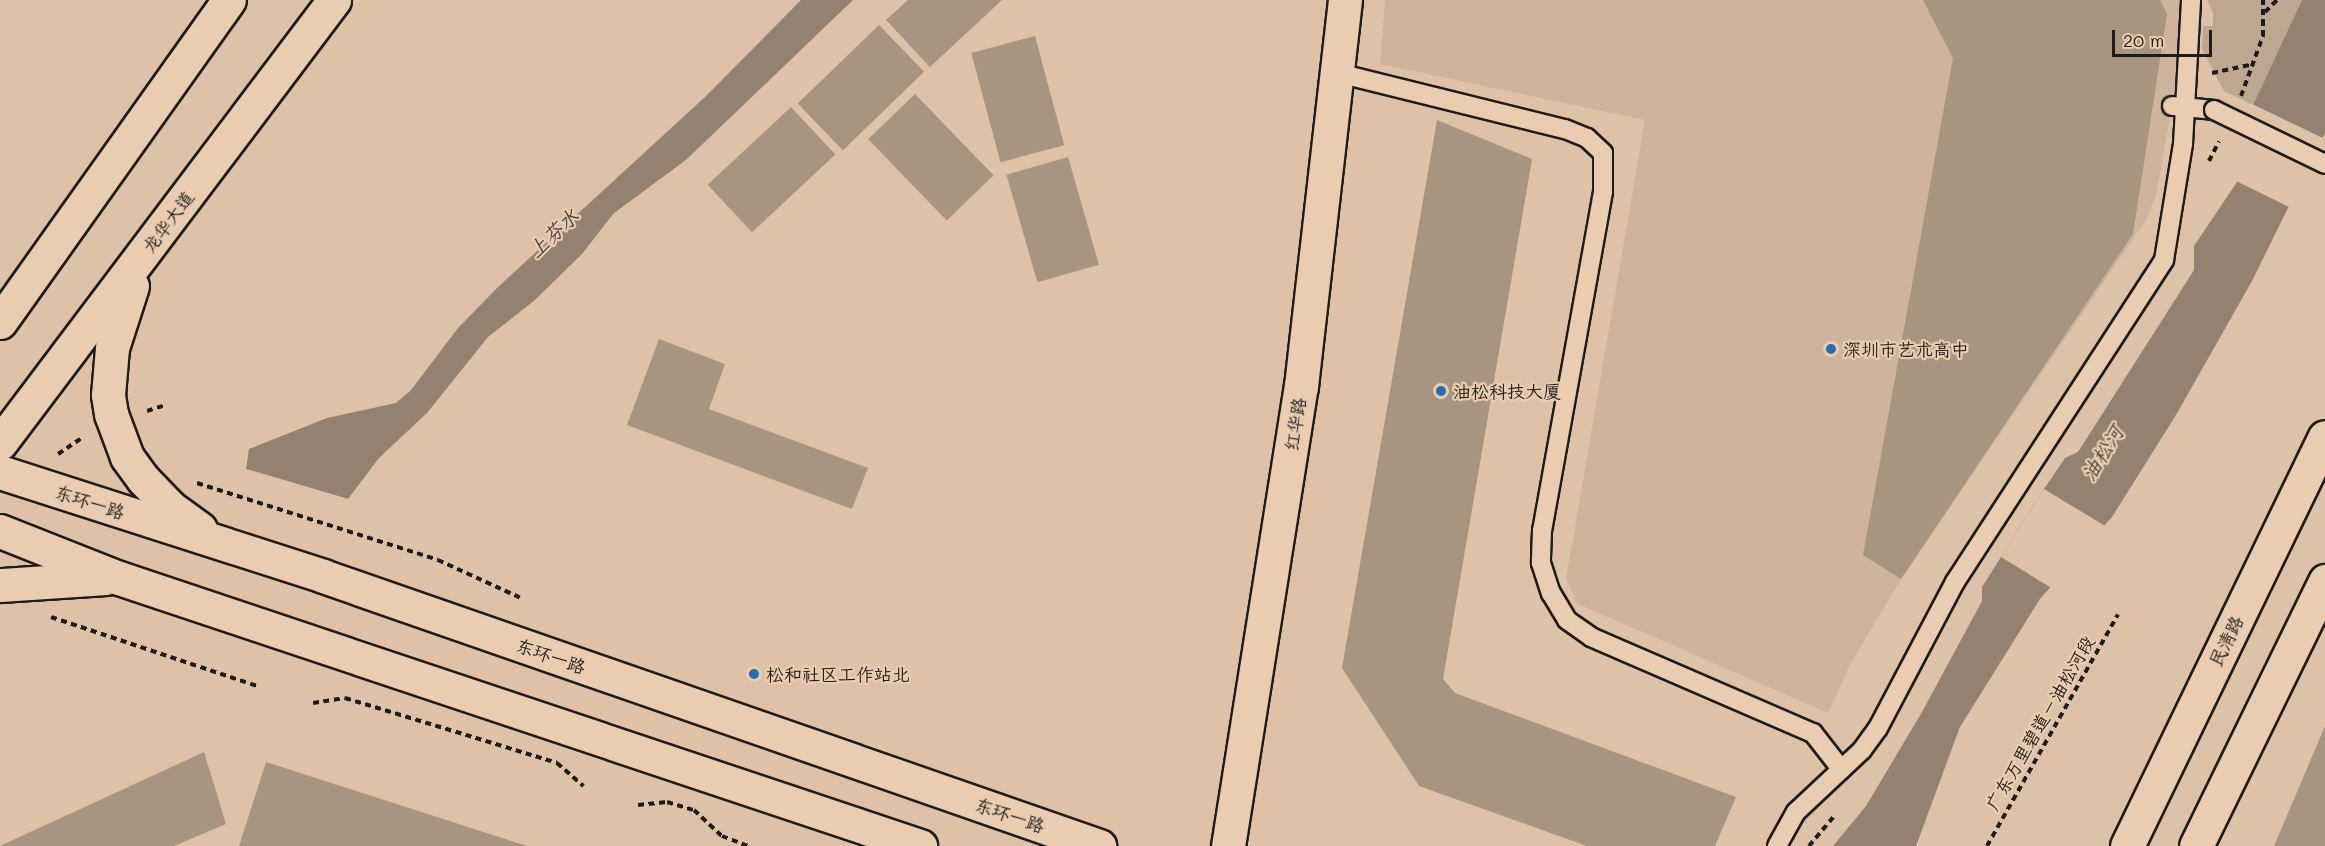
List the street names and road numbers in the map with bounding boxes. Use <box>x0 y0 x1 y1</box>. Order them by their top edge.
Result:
street label: 龙华大道 <box>138 187 198 257</box>
street label: 红华路 <box>1280 396 1310 452</box>
street label: 东环一路 <box>52 481 128 523</box>
street label: 民清路 <box>2204 612 2248 670</box>
street label: 广东万里碧道－油松河段 <box>1981 632 2099 814</box>
street label: 东环一路 <box>513 634 589 678</box>
street label: 东环一路 <box>972 793 1048 837</box>

